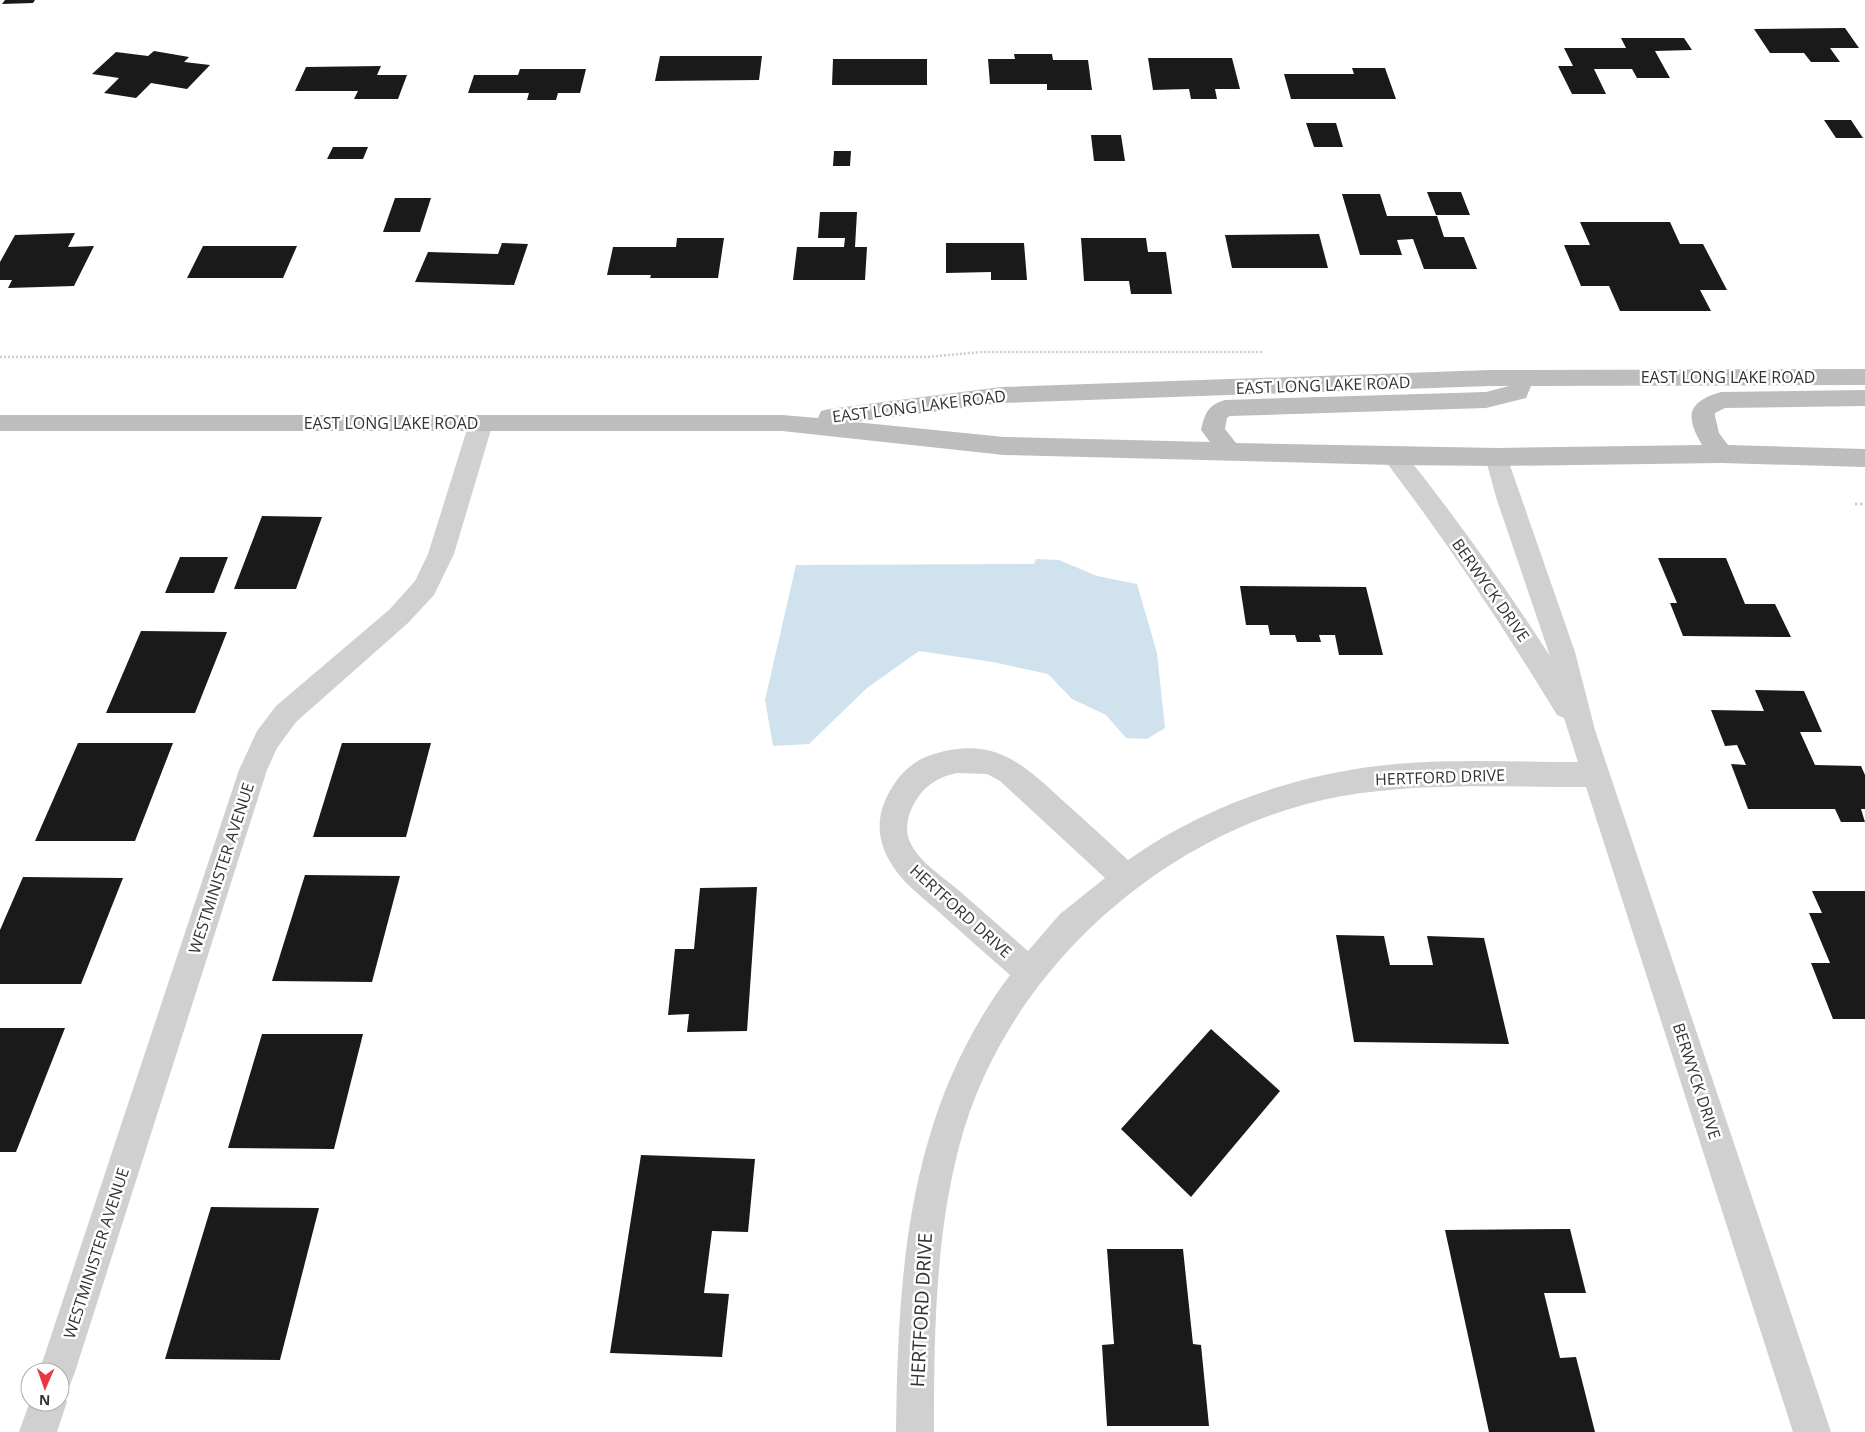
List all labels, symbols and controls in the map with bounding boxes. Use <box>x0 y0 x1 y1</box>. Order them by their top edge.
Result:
street label: EAST LONG LAKE ROAD <box>1641 366 1815 388</box>
street label: EAST LONG LAKE ROAD <box>1235 371 1411 399</box>
street label: EAST LONG LAKE ROAD <box>831 384 1007 428</box>
street label: EAST LONG LAKE ROAD <box>304 412 478 434</box>
street label: BERWYCK DRIVE <box>1447 534 1535 646</box>
street label: HERTFORD DRIVE <box>1375 764 1505 790</box>
street label: WESTMINISTER AVENUE <box>183 780 259 956</box>
street label: HERTFORD DRIVE <box>905 859 1017 963</box>
street label: BERWYCK DRIVE <box>1668 1020 1726 1142</box>
street label: WESTMINISTER AVENUE <box>58 1165 134 1341</box>
street label: HERTFORD DRIVE <box>904 1232 938 1388</box>
north arrow <box>20 1362 70 1412</box>
text: N <box>39 1391 51 1410</box>

